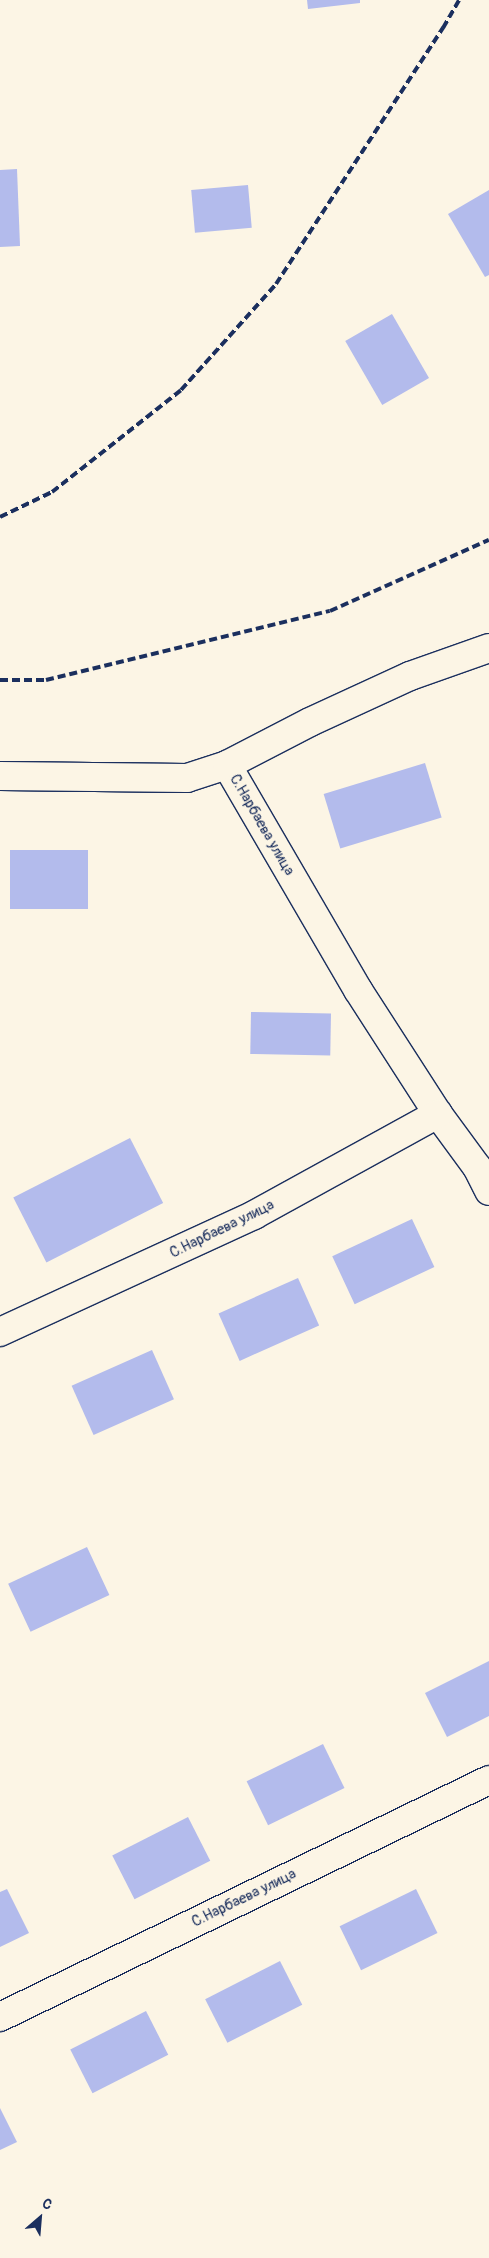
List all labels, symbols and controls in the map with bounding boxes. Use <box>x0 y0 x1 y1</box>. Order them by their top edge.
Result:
street label: С.Нарбаева улица <box>226 771 298 879</box>
street label: С.Нарбаева улица <box>167 1196 277 1262</box>
street label: С.Нарбаева улица <box>189 1865 299 1931</box>
north arrow <box>15 2193 65 2243</box>
text: С <box>39 2195 55 2214</box>

